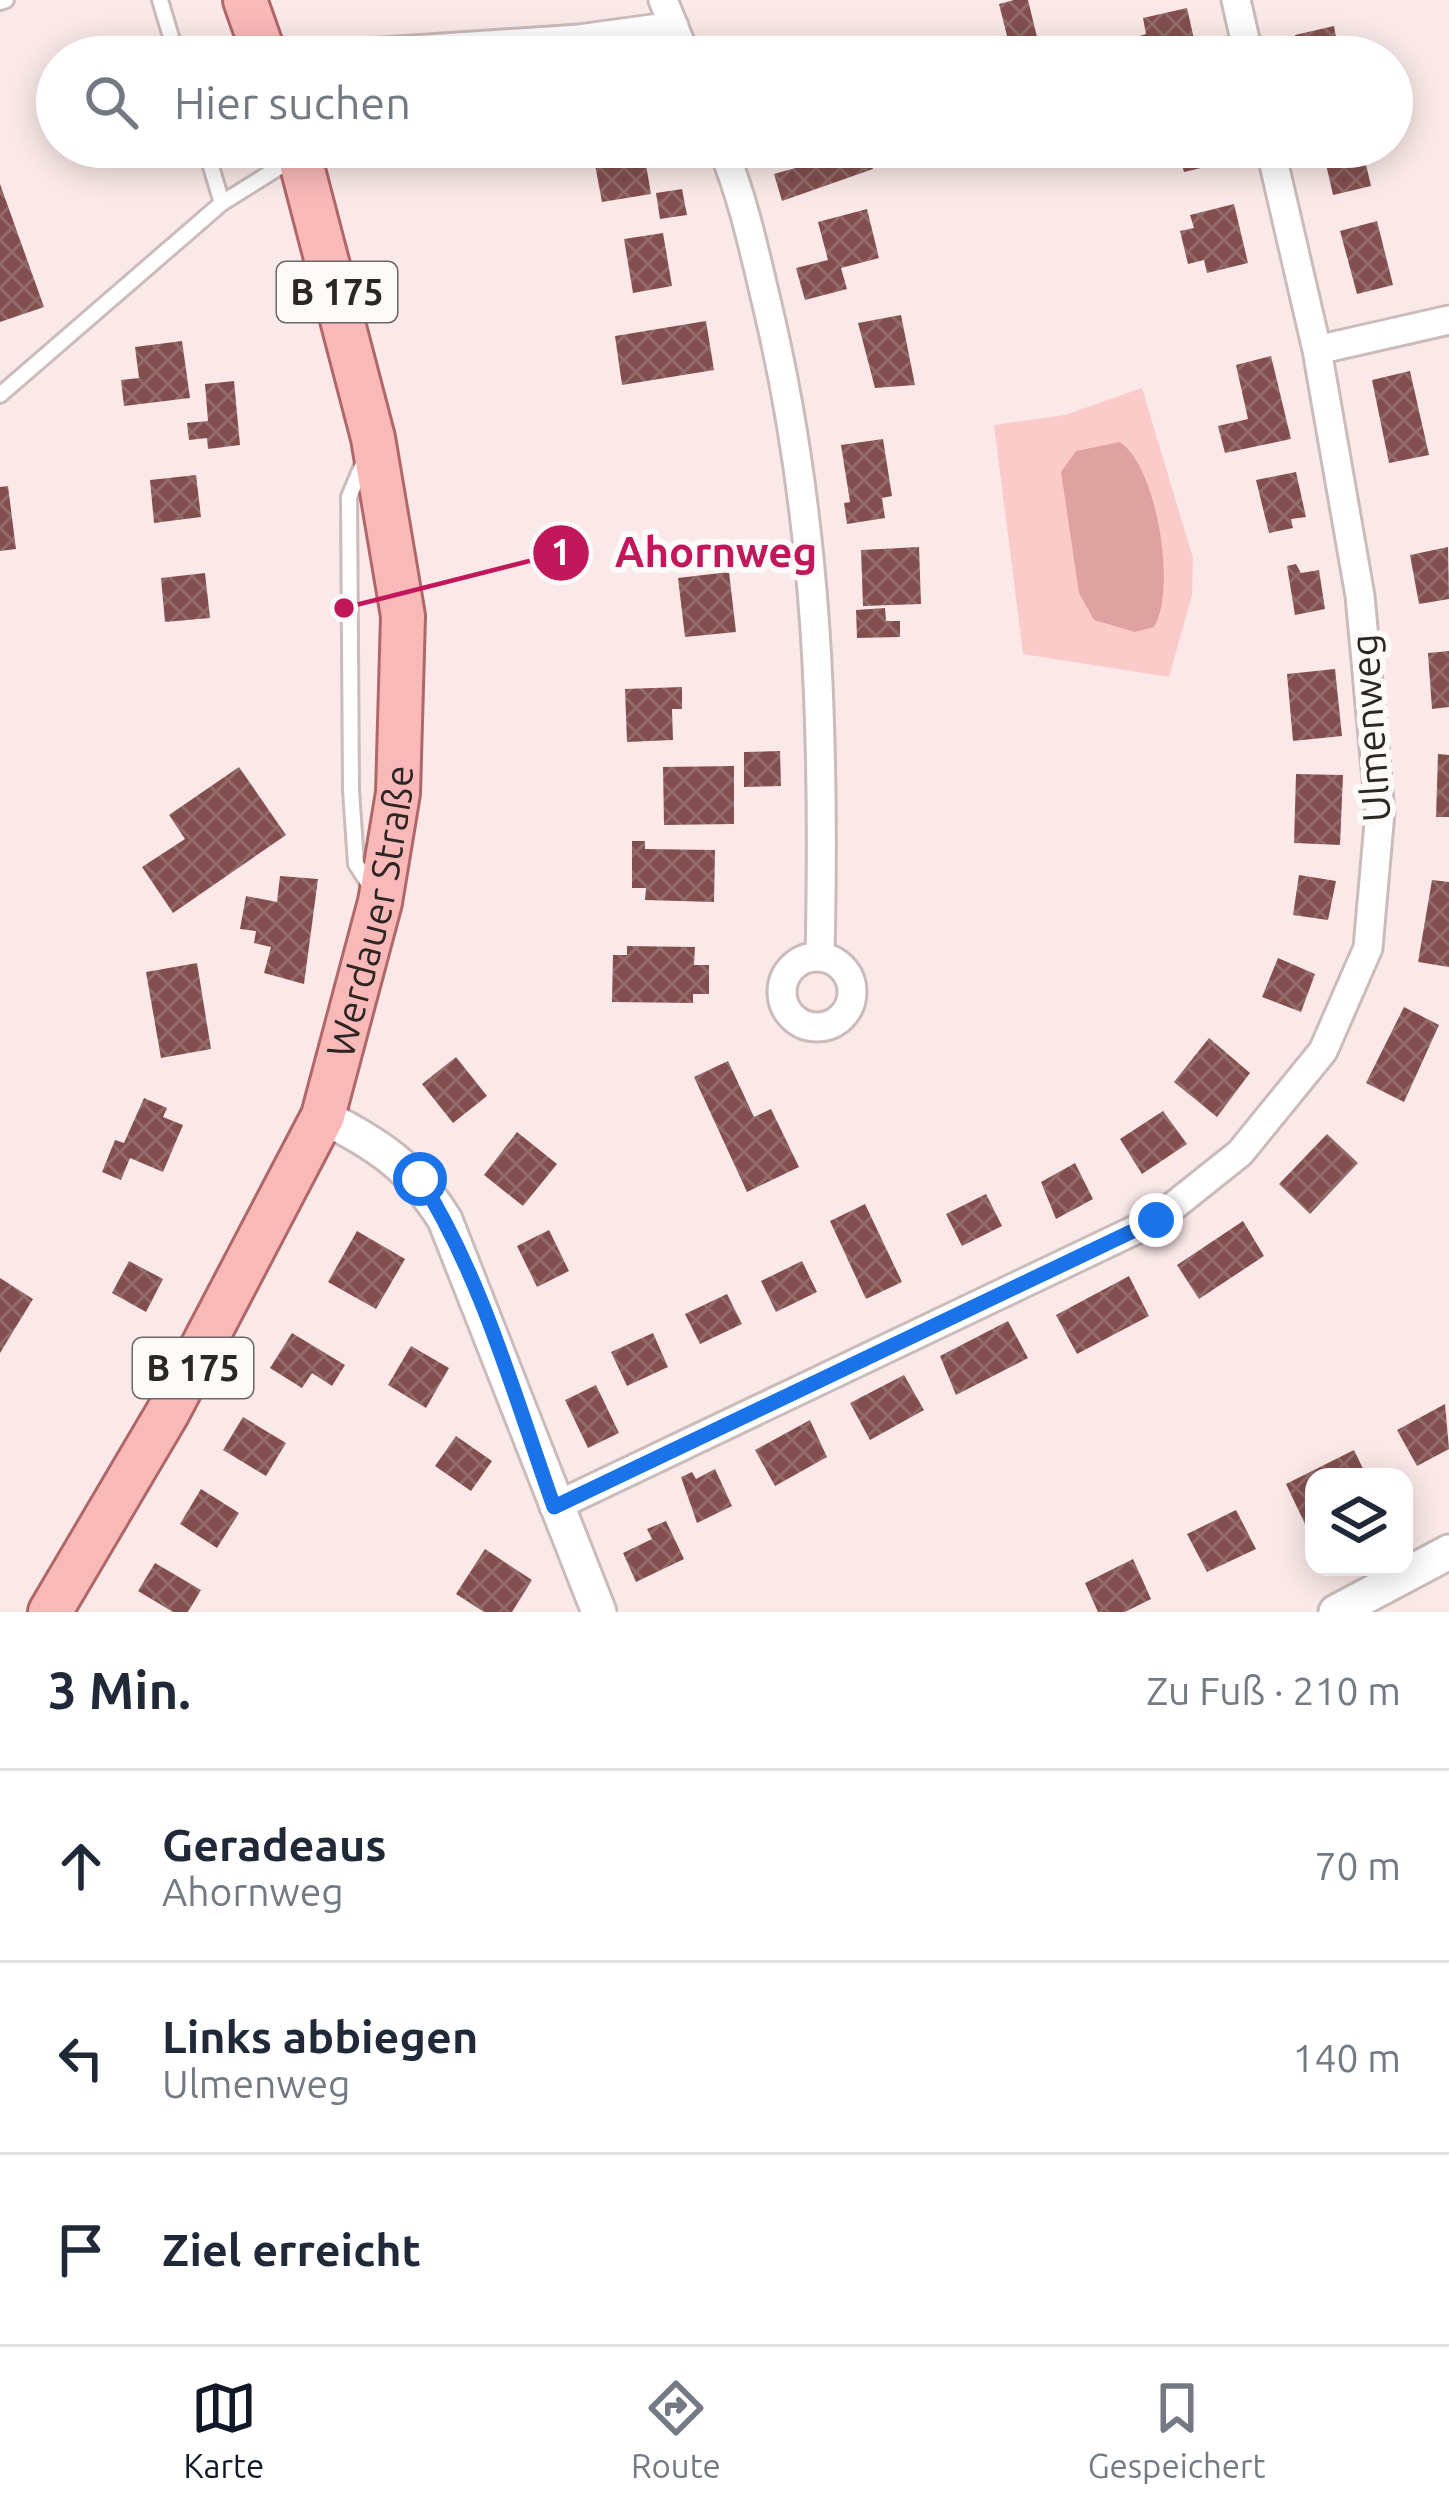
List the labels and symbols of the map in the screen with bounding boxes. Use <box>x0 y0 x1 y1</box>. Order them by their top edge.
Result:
road number: B 175 <box>277 262 397 322</box>
callout: Ahornweg <box>531 514 841 592</box>
text: Ahornweg <box>615 528 817 575</box>
text: 1 <box>551 531 571 572</box>
street label: Ulmenweg <box>1341 633 1398 824</box>
street label: Werdauer Straße <box>318 765 420 1062</box>
route start <box>393 1152 447 1206</box>
route end <box>1129 1193 1183 1247</box>
road number: B 175 <box>133 1338 253 1398</box>

